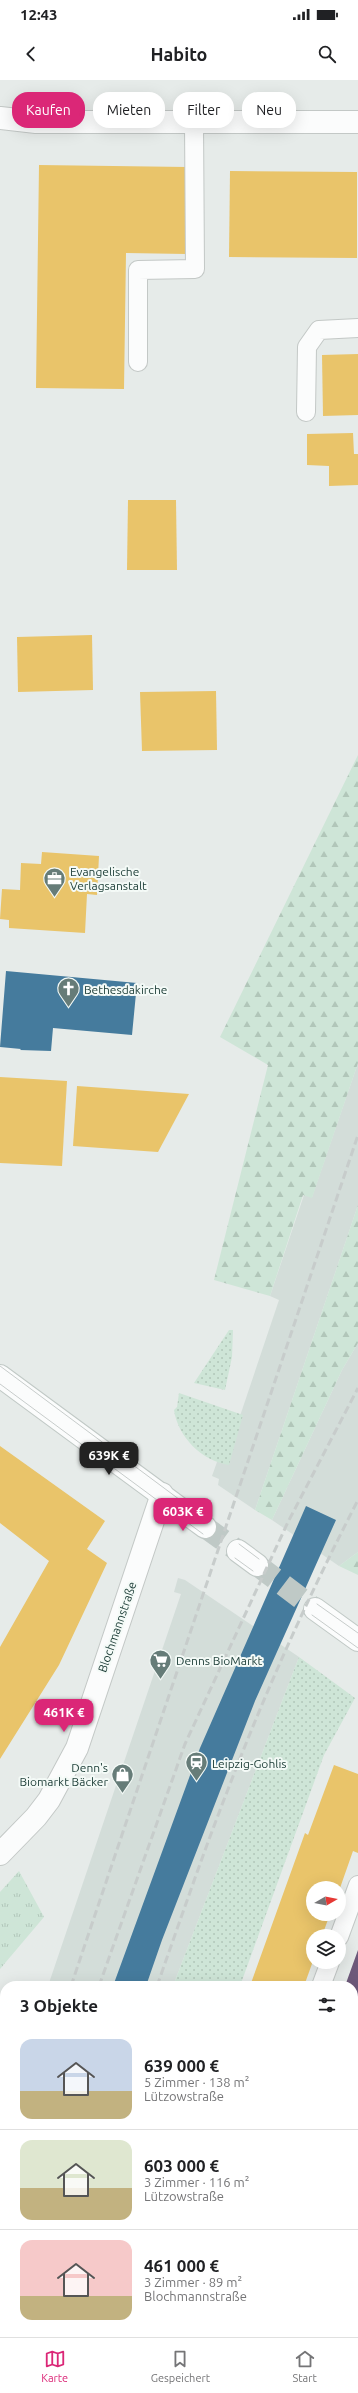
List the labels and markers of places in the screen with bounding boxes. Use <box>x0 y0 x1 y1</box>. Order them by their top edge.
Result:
office icon: Evangelische Verlagsanstalt <box>41 865 67 898</box>
place label: Evangelische Verlagsanstalt <box>70 865 147 892</box>
church icon: Bethesdakirche <box>56 976 82 1009</box>
place label: Bethesdakirche <box>84 983 167 996</box>
pin: 639K € <box>76 1442 142 1476</box>
pin: 603K € <box>150 1498 216 1532</box>
supermarket icon: Denns BioMarkt <box>148 1647 174 1680</box>
place label: Denns BioMarkt <box>176 1654 263 1667</box>
pin: 461K € <box>31 1699 97 1733</box>
station icon: Leipzig-Gohlis <box>183 1750 209 1783</box>
place label: Leipzig-Gohlis <box>212 1757 287 1770</box>
place label: Denn's Biomarkt Bäcker <box>19 1761 108 1788</box>
shop icon: Denn's Biomarkt Bäcker <box>110 1761 136 1794</box>

